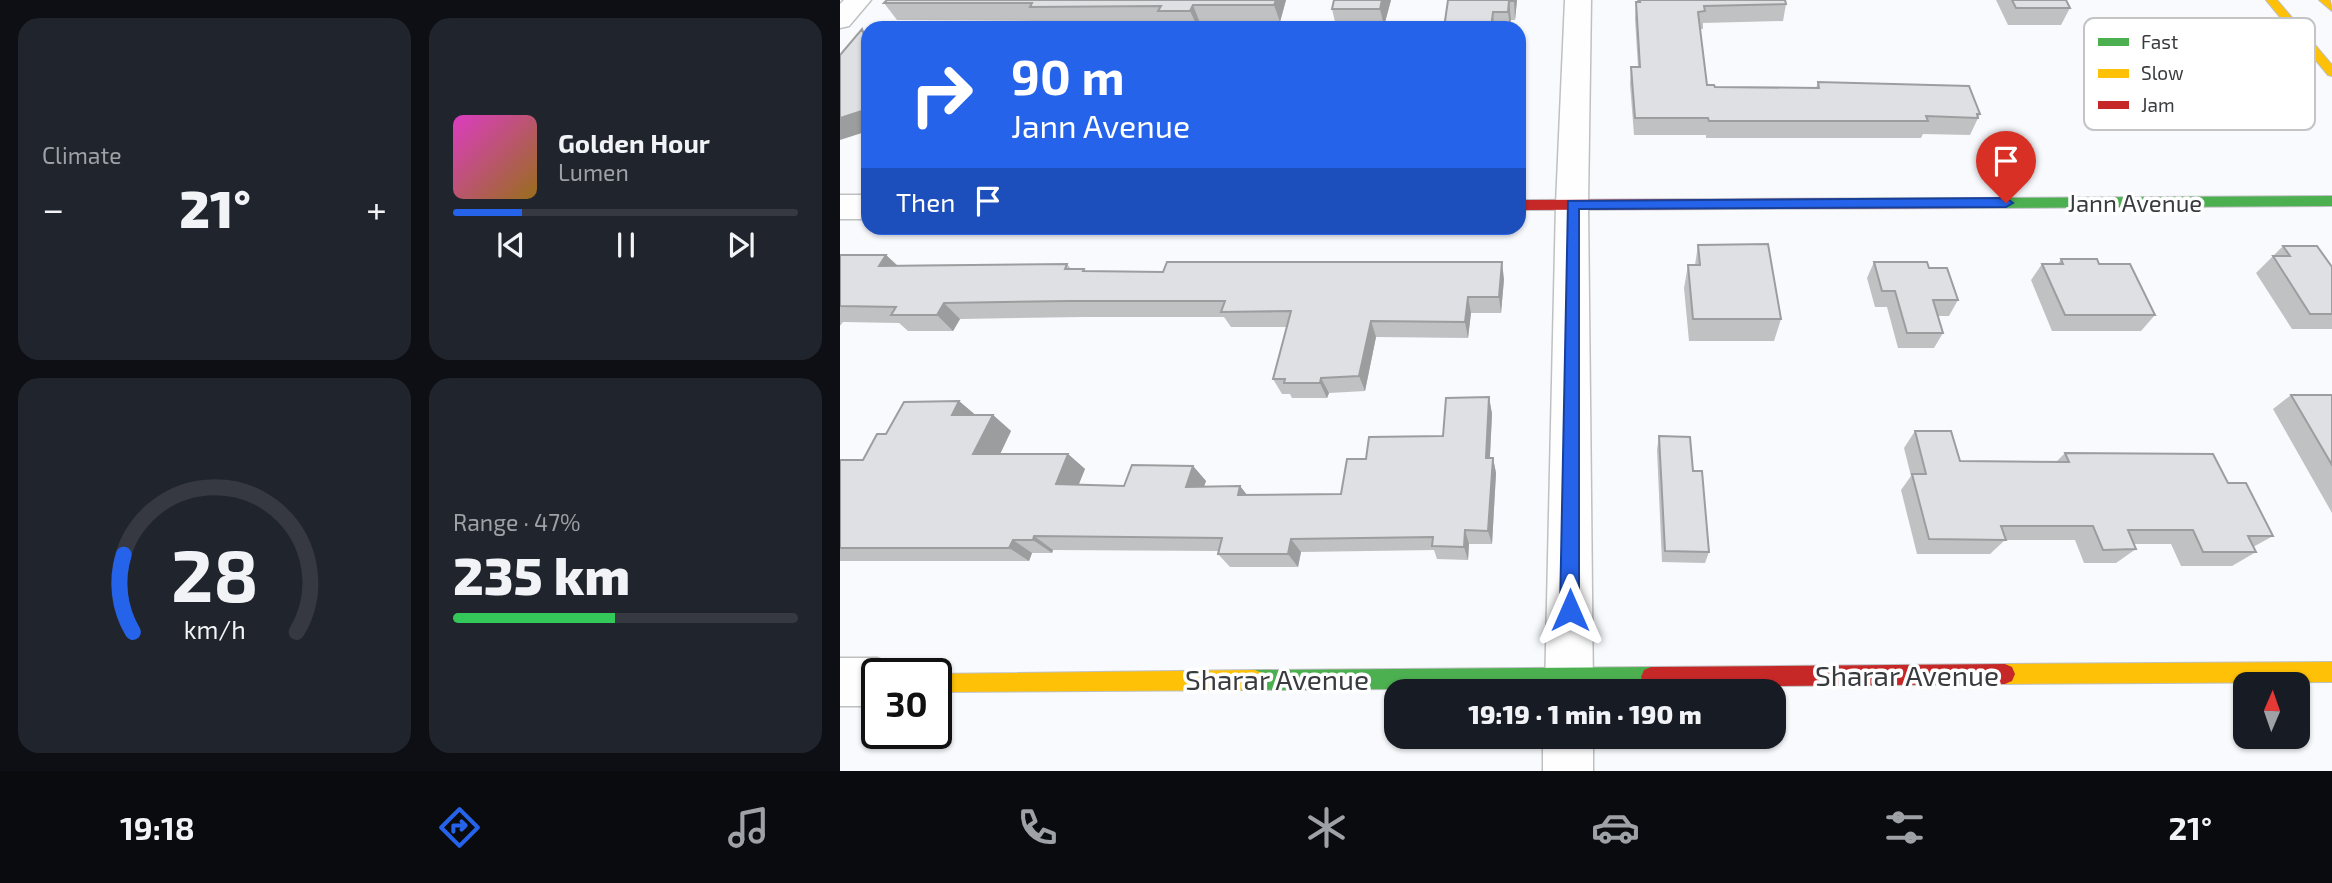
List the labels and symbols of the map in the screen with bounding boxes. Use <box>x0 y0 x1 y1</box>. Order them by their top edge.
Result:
legend <box>2084 18 2315 130</box>
text: Fast <box>2141 30 2178 53</box>
text: Slow <box>2141 61 2184 84</box>
text: Jam <box>2141 93 2175 116</box>
pin <box>1976 131 2036 203</box>
street label: Jann Avenue <box>2068 188 2202 217</box>
position arrow <box>1533 573 1607 647</box>
speed limit sign: 30 <box>861 658 952 749</box>
street label: Sharar Avenue <box>1815 658 1999 692</box>
street label: Sharar Avenue <box>1185 662 1369 696</box>
north arrow <box>2233 672 2310 749</box>

